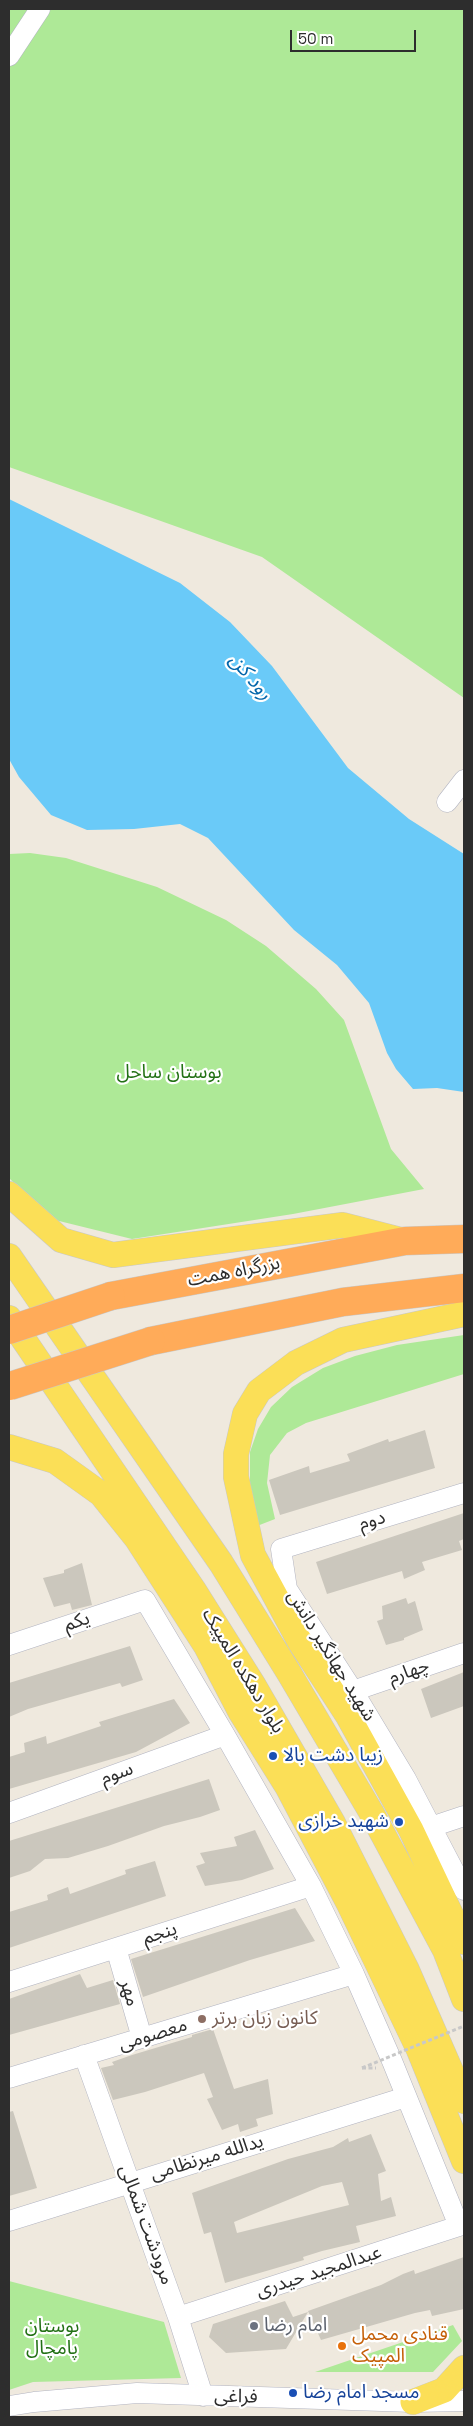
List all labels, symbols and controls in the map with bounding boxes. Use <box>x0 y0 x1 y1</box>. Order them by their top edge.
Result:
scale bar <box>293 20 419 52</box>
text: 50 m <box>298 29 333 48</box>
water label: رود کن <box>224 649 276 705</box>
park label: بوستان ساحل <box>117 1062 221 1084</box>
street label: بزرگراه همت <box>186 1252 282 1292</box>
street label: دوم <box>356 1506 388 1536</box>
street label: شهید جهانگیر دانش <box>282 1586 380 1726</box>
street label: بلوار دهکده المپیک <box>197 1604 289 1738</box>
street label: یکم <box>61 1607 93 1637</box>
street label: چهارم <box>386 1654 432 1690</box>
place label: زیبا دشت بالا <box>283 1745 383 1767</box>
marker: زیبا دشت بالا <box>267 1750 279 1762</box>
street label: سوم <box>98 1758 136 1790</box>
place label: شهید خرازی <box>298 1811 389 1833</box>
marker: شهید خرازی <box>393 1816 405 1828</box>
street label: پنجم <box>140 1918 180 1950</box>
street label: مهر <box>114 1977 144 2009</box>
place label: کانون زبان برتر <box>212 2008 318 2030</box>
marker: کانون زبان برتر <box>196 2013 208 2025</box>
street label: معصومی <box>116 2014 190 2056</box>
street label: یدالله میرنظامی <box>148 2130 266 2186</box>
street label: مرودشت شمالی <box>114 2162 178 2288</box>
street label: عبدالمجید حیدری <box>253 2241 385 2303</box>
place label: امام رضا <box>264 2315 327 2337</box>
park label: بوستان پامچال <box>25 2316 79 2360</box>
marker: امام رضا <box>248 2320 260 2332</box>
place label: قنادی محمل المپیک <box>352 2324 448 2368</box>
marker: قنادی محمل المپیک <box>336 2340 348 2352</box>
place label: مسجد امام رضا <box>303 2382 419 2404</box>
street label: فراغی <box>214 2385 258 2409</box>
marker: مسجد امام رضا <box>287 2387 299 2399</box>

